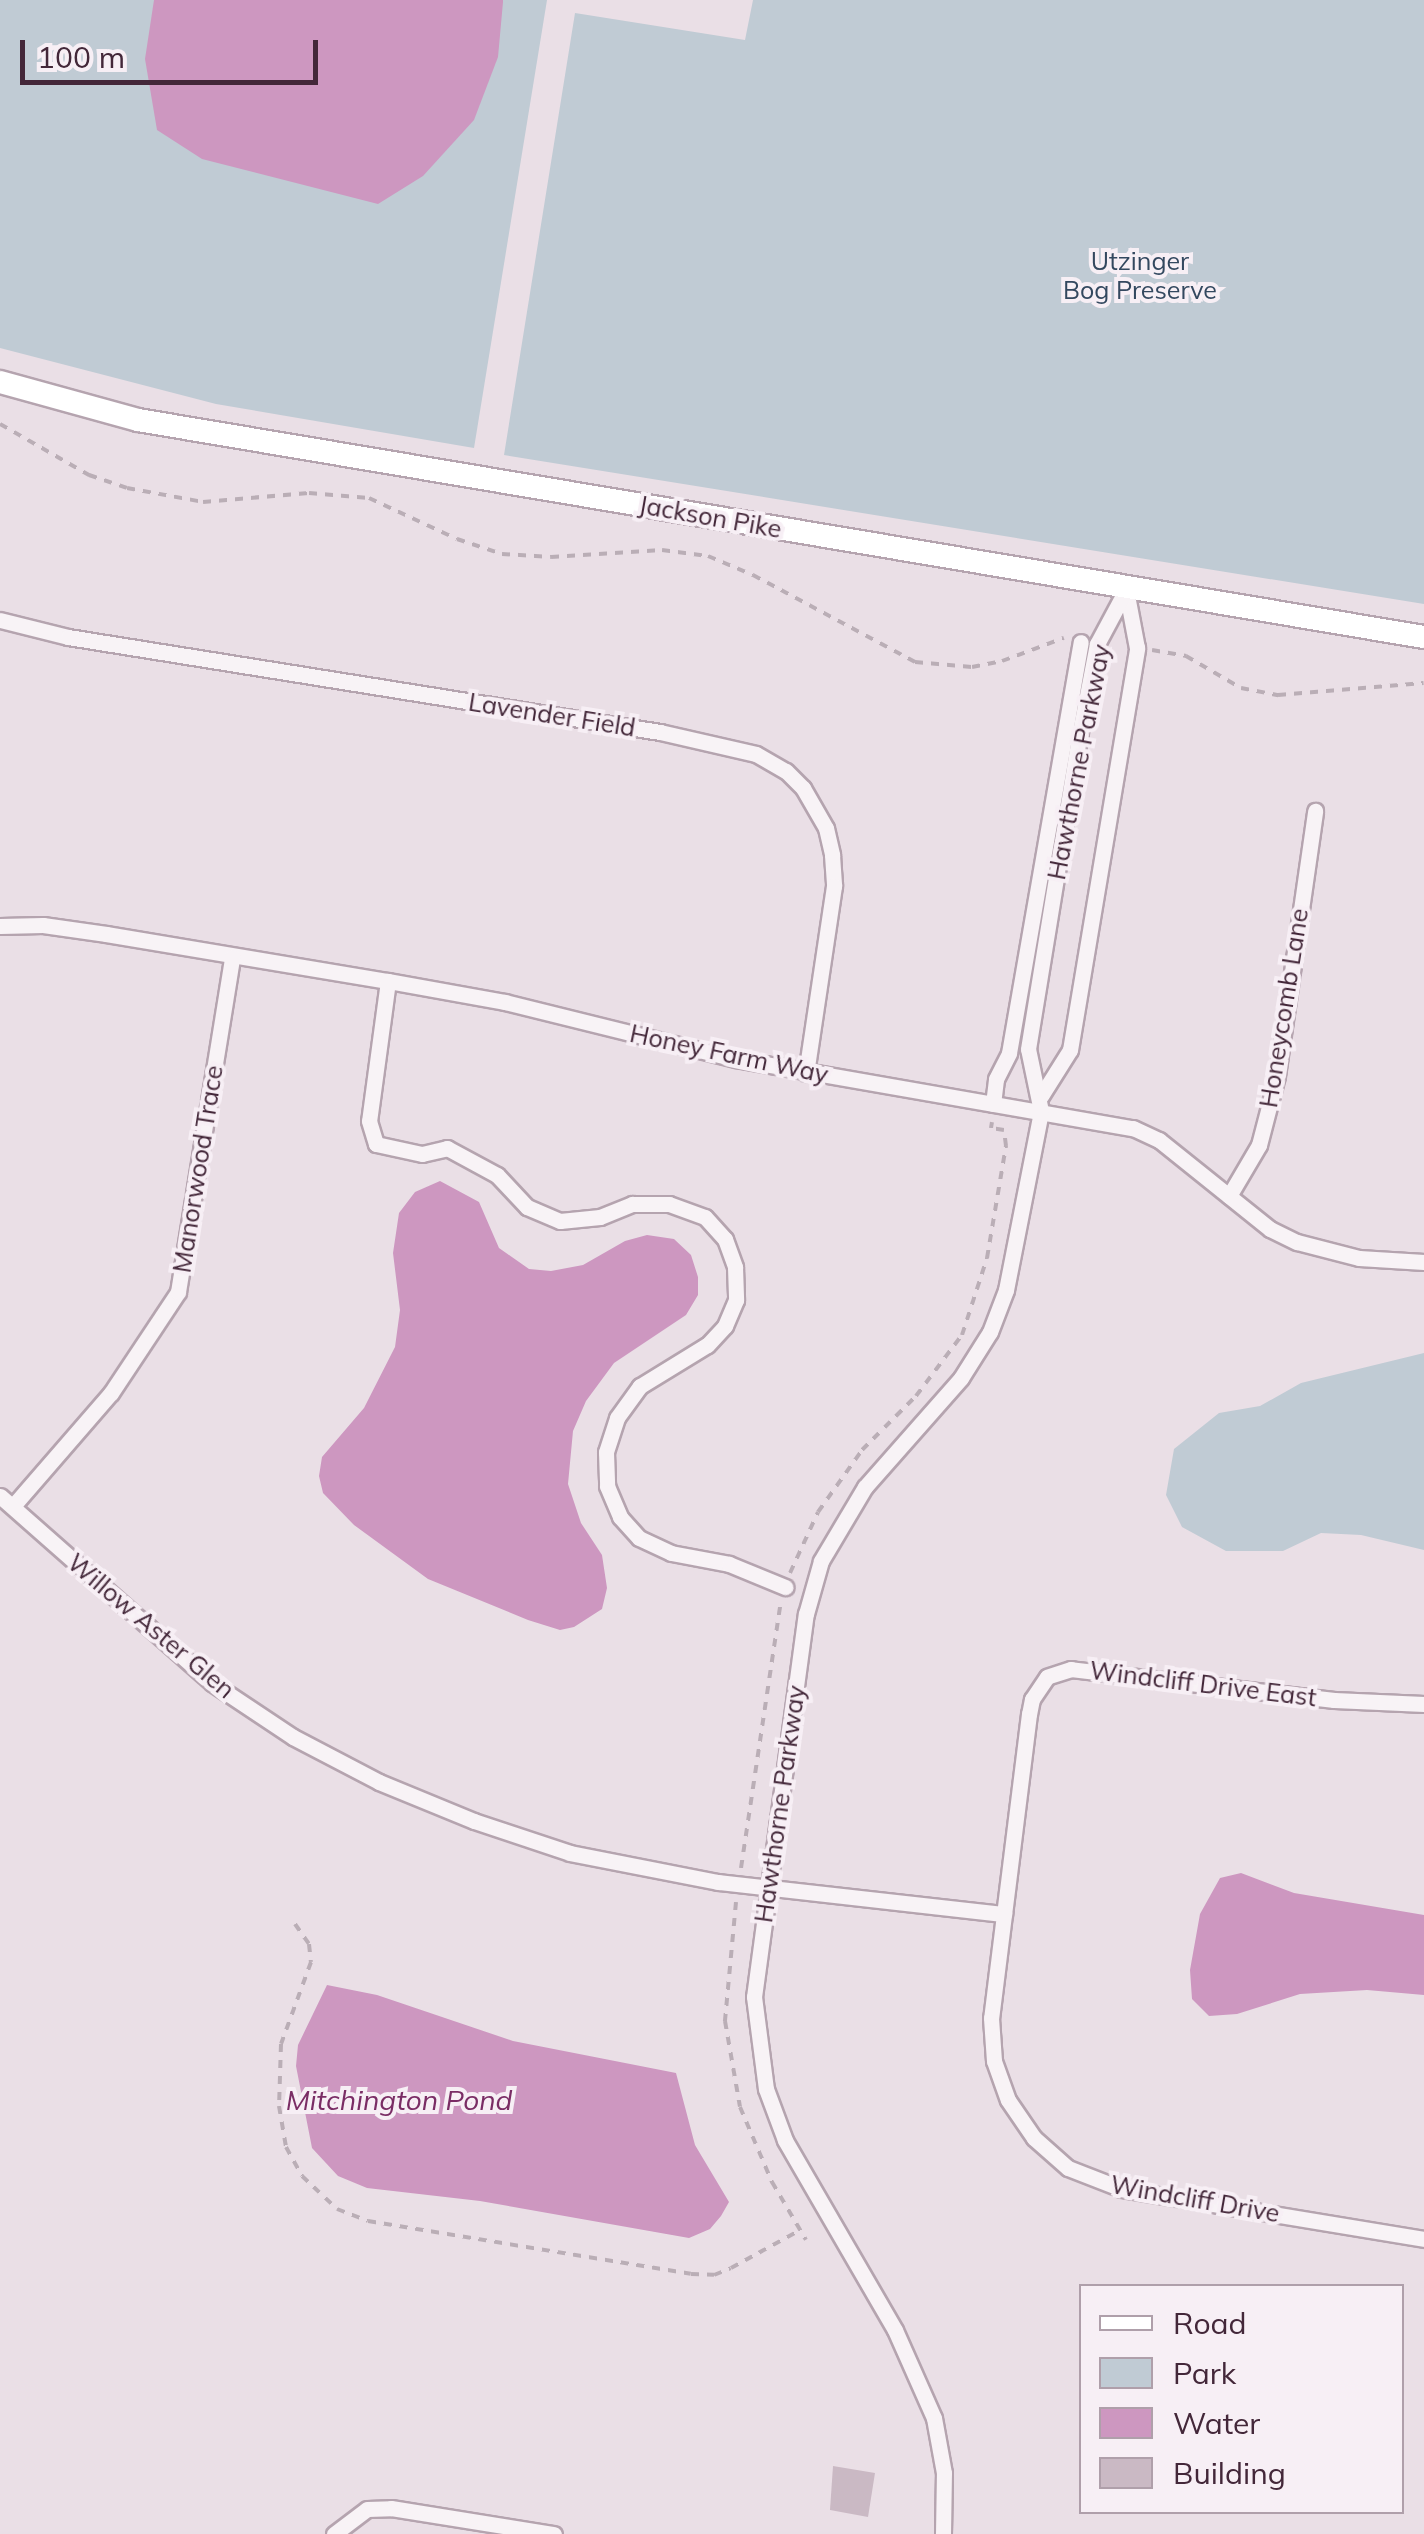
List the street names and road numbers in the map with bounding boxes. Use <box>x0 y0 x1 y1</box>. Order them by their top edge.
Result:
street label: Jackson Pike <box>636 490 784 544</box>
street label: Hawthorne Parkway <box>1041 642 1117 882</box>
street label: Lavender Field <box>466 687 638 743</box>
street label: Honeycomb Lane <box>1253 906 1315 1110</box>
street label: Honey Farm Way <box>627 1018 831 1090</box>
street label: Manorwood Trace <box>167 1063 229 1275</box>
street label: Willow Aster Glen <box>61 1547 241 1705</box>
street label: Windcliff Drive East <box>1088 1655 1318 1713</box>
street label: Hawthorne Parkway <box>748 1683 812 1925</box>
street label: Windcliff Drive <box>1108 2169 1282 2229</box>

